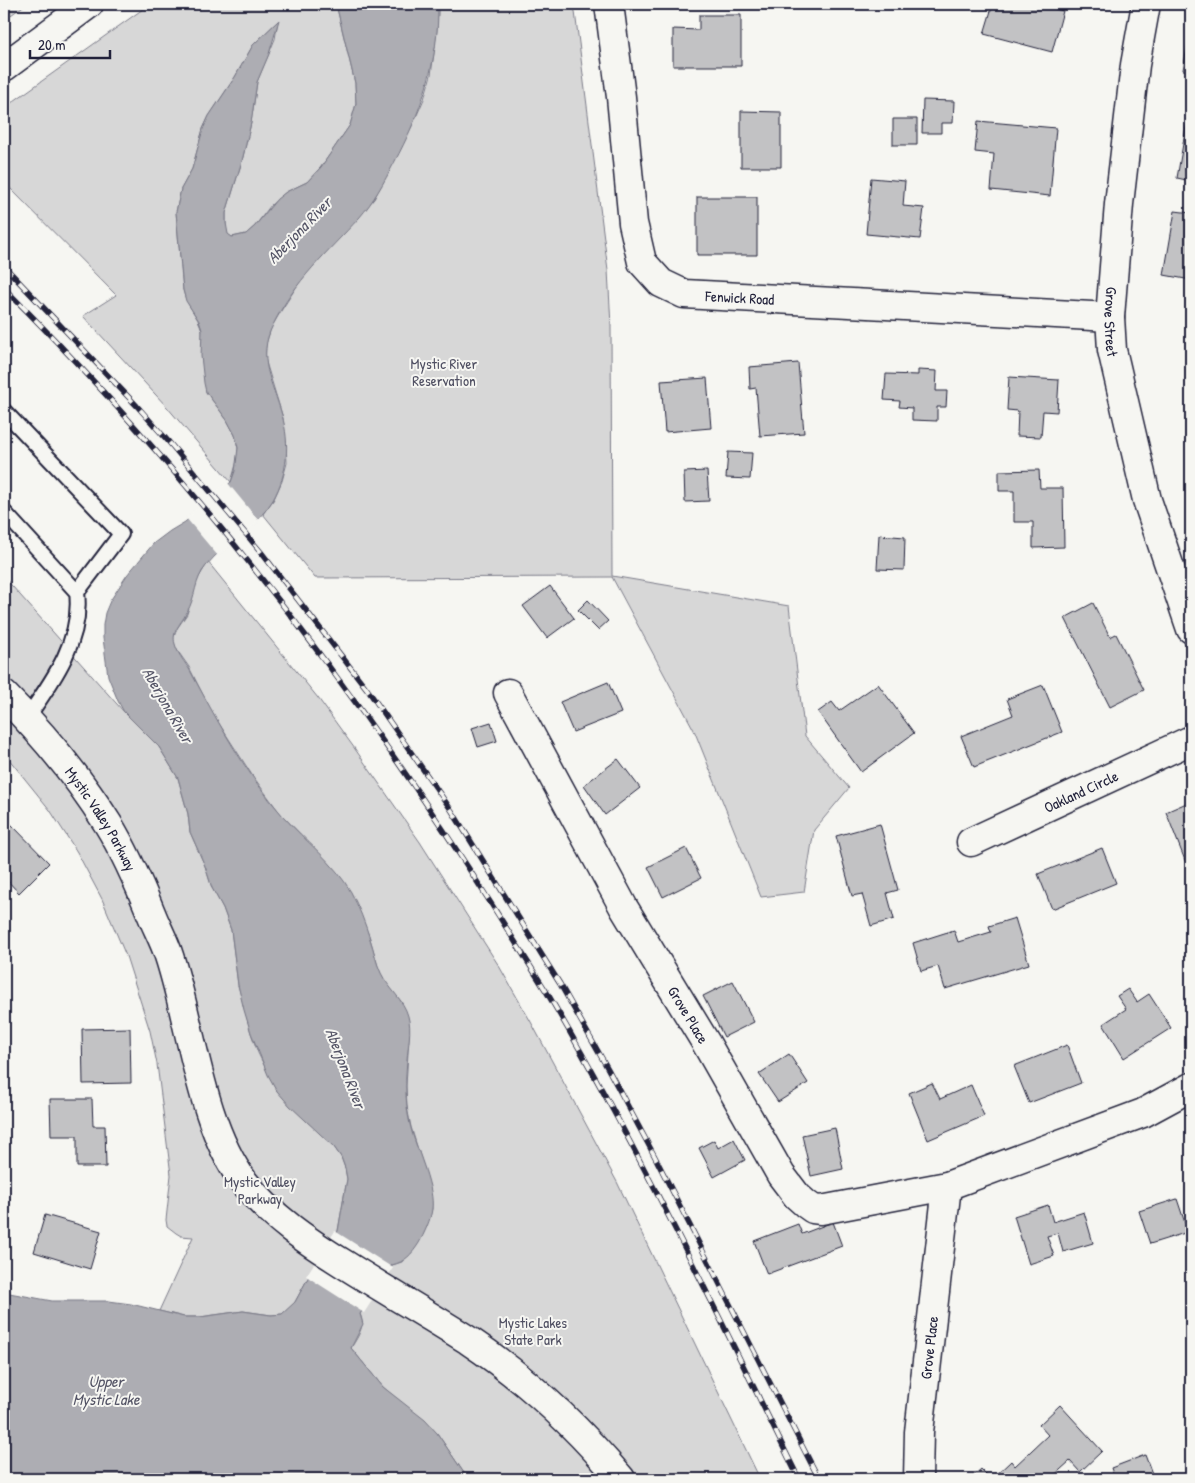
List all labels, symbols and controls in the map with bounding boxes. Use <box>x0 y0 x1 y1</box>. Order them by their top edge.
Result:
scale bar <box>30 28 110 60</box>
text: 20 m <box>38 34 65 55</box>
water label: Aberjona River <box>262 191 337 268</box>
street label: Fenwick Road <box>704 285 775 309</box>
street label: Grove Street <box>1099 286 1124 359</box>
park label: Mystic River Reservation <box>411 353 478 391</box>
water label: Aberjona River <box>137 663 199 749</box>
street label: Mystic Valley Parkway <box>61 762 142 874</box>
street label: Oakland Circle <box>1040 765 1121 817</box>
street label: Grove Place <box>663 982 714 1047</box>
water label: Aberjona River <box>321 1025 372 1113</box>
park label: Mystic Valley Parkway <box>224 1171 296 1209</box>
park label: Mystic Lakes State Park <box>499 1312 567 1350</box>
street label: Grove Place <box>915 1315 943 1380</box>
water label: Upper Mystic Lake <box>73 1370 140 1410</box>

